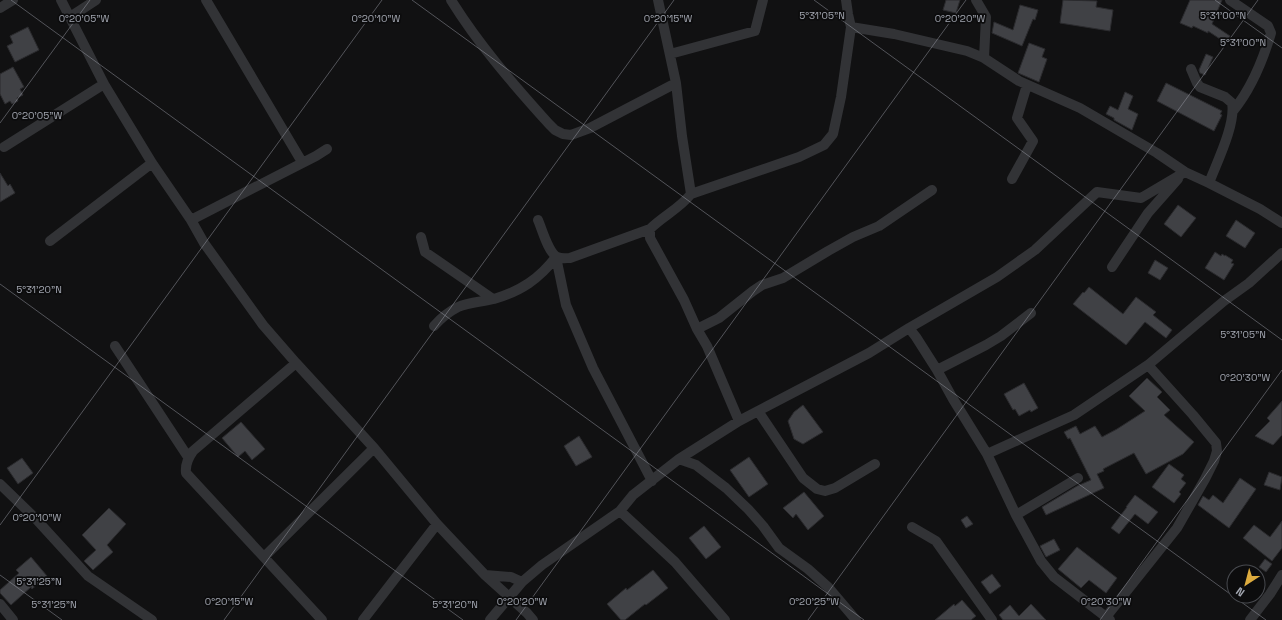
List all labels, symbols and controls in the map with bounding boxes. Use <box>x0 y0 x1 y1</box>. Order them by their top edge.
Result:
text: 5°31'05"N <box>799 9 845 22</box>
text: 5°31'00"N <box>1200 9 1246 22</box>
text: 0°20'05"W <box>59 12 110 25</box>
text: 0°20'10"W <box>352 12 401 25</box>
text: 0°20'15"W <box>644 12 692 25</box>
text: 0°20'20"W <box>935 12 986 25</box>
text: 5°31'00"N <box>1220 36 1266 49</box>
text: 0°20'05"W <box>12 109 63 122</box>
text: 5°31'20"N <box>16 283 62 296</box>
text: 5°31'05"N <box>1220 328 1266 341</box>
text: 0°20'30"W <box>1220 371 1271 384</box>
text: 0°20'10"W <box>13 511 62 524</box>
north arrow <box>1226 564 1266 604</box>
text: 5°31'25"N <box>16 575 62 588</box>
text: N <box>1233 584 1247 600</box>
text: 0°20'15"W <box>205 595 253 608</box>
text: 0°20'20"W <box>497 595 548 608</box>
text: 0°20'25"W <box>789 595 839 608</box>
text: 0°20'30"W <box>1081 595 1132 608</box>
text: 5°31'25"N <box>31 598 77 611</box>
text: 5°31'20"N <box>432 598 478 611</box>

